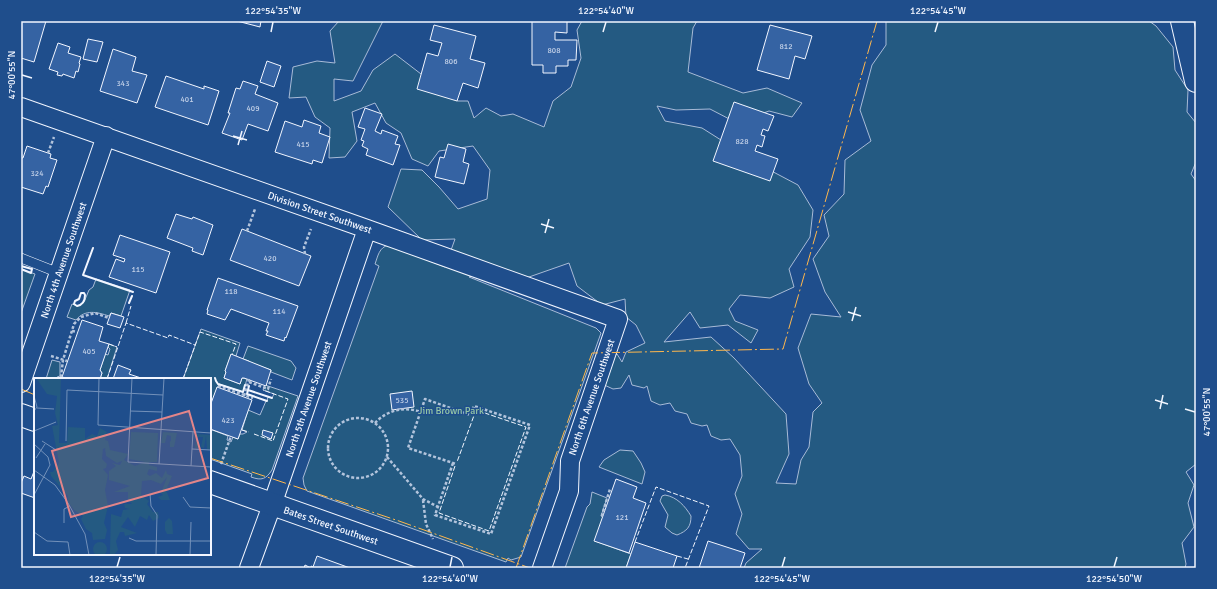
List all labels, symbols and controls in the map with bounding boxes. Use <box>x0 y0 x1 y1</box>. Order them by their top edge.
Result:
text: 122°54'35"W <box>245 5 301 17</box>
text: 122°54'40"W <box>578 5 634 17</box>
text: 122°54'45"W <box>910 5 966 17</box>
house number: 812 <box>780 41 792 51</box>
house number: 808 <box>548 45 560 55</box>
text: 47°00'55"N <box>6 51 18 99</box>
house number: 806 <box>445 56 457 66</box>
house number: 343 <box>117 78 129 88</box>
house number: 401 <box>181 94 193 104</box>
house number: 409 <box>247 103 259 113</box>
house number: 828 <box>736 136 748 146</box>
house number: 415 <box>297 139 309 149</box>
house number: 324 <box>31 168 44 178</box>
street label: Division Street Southwest <box>266 189 374 237</box>
street label: North 4th Avenue Southwest <box>38 200 90 320</box>
house number: 420 <box>264 253 276 263</box>
house number: 115 <box>132 264 144 274</box>
house number: 118 <box>225 286 237 296</box>
house number: 114 <box>273 306 286 316</box>
street label: North 6th Avenue Southwest <box>566 337 618 457</box>
street label: North 5th Avenue Southwest <box>283 339 335 459</box>
house number: 405 <box>83 346 95 356</box>
inset map <box>34 378 211 555</box>
text: 47°00'55"N <box>1201 388 1213 436</box>
house number: 535 <box>396 395 408 405</box>
park label: Jim Brown Park <box>418 405 484 417</box>
house number: 423 <box>222 415 234 425</box>
street label: Bates Street Southwest <box>282 504 380 548</box>
house number: 121 <box>616 512 628 522</box>
text: 122°54'35"W <box>89 573 145 585</box>
text: 122°54'40"W <box>422 573 478 585</box>
text: 122°54'45"W <box>754 573 810 585</box>
text: 122°54'50"W <box>1086 573 1142 585</box>

